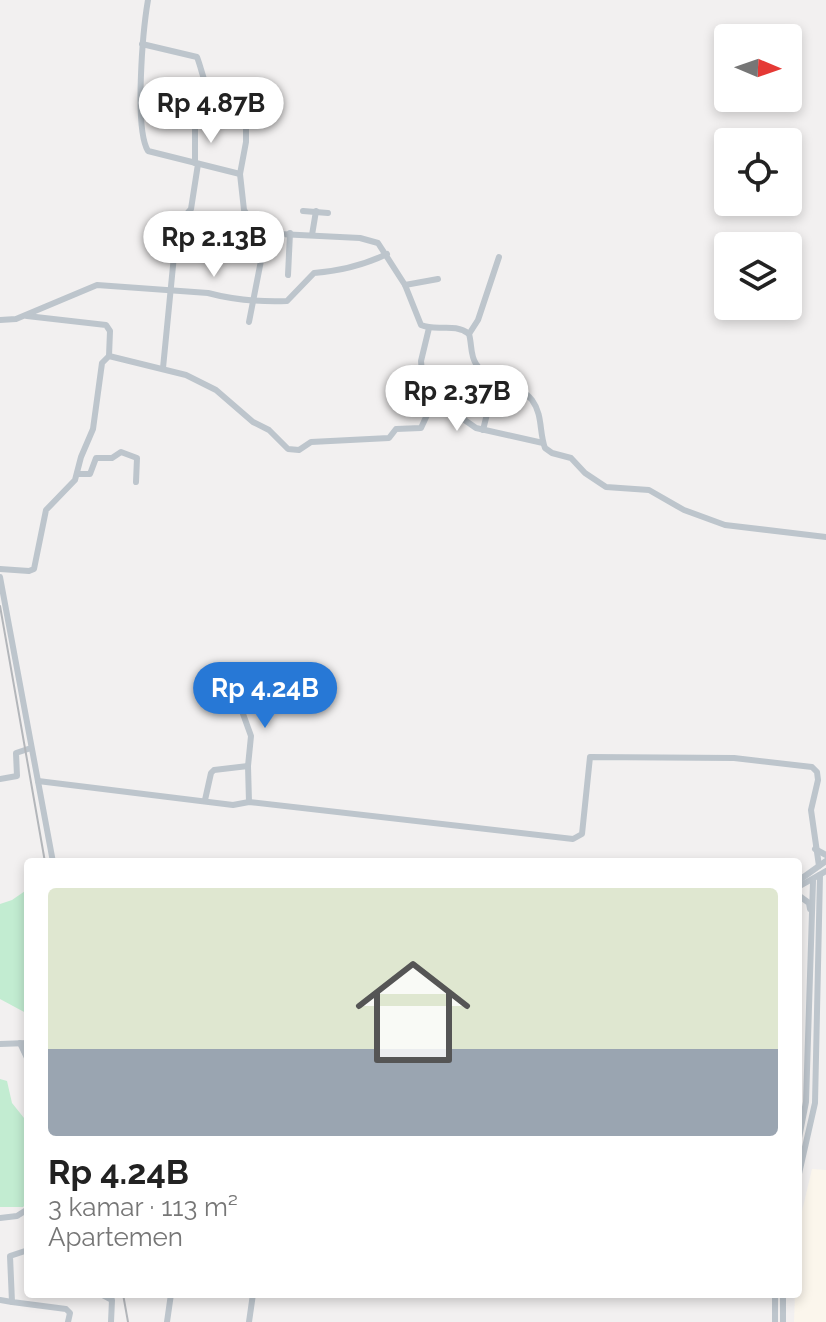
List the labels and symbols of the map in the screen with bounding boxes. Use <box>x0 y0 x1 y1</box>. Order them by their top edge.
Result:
north arrow <box>714 24 802 112</box>
pin: Rp 4.87B <box>128 77 294 145</box>
pin: Rp 2.13B <box>131 211 297 279</box>
pin: Rp 2.37B <box>374 365 540 433</box>
pin: Rp 4.24B <box>182 662 348 730</box>

